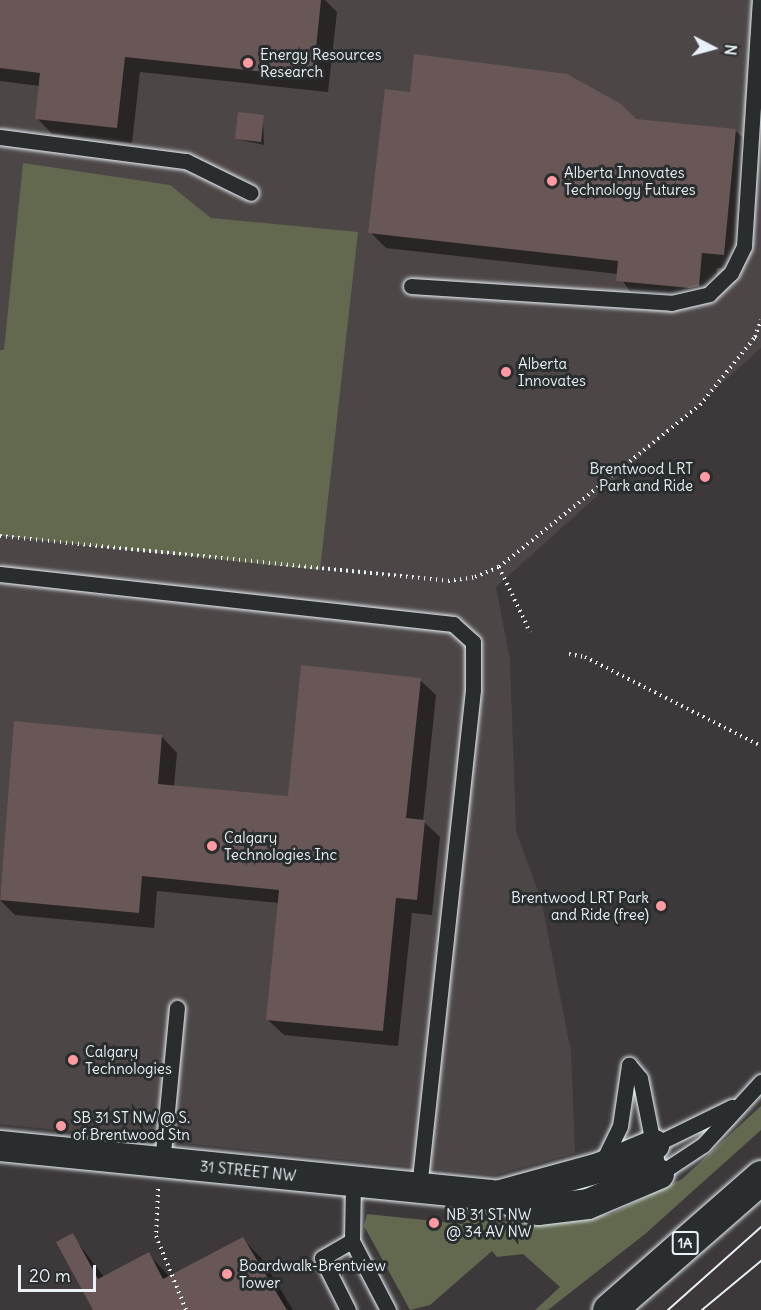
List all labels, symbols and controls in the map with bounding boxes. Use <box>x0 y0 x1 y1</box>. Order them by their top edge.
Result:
north arrow <box>683 18 743 78</box>
text: N <box>720 43 741 56</box>
place label: Energy Resources Research <box>260 45 381 80</box>
marker: Energy Resources Research <box>241 56 255 70</box>
place label: Alberta Innovates Technology Futures <box>564 163 696 198</box>
marker: Alberta Innovates Technology Futures <box>545 174 559 188</box>
place label: Alberta Innovates <box>518 354 586 389</box>
marker: Alberta Innovates <box>499 365 513 379</box>
place label: Brentwood LRT Park and Ride <box>590 459 693 494</box>
marker: Brentwood LRT Park and Ride <box>698 470 712 484</box>
place label: Calgary Technologies Inc <box>224 828 337 863</box>
marker: Calgary Technologies Inc <box>205 839 219 853</box>
place label: Brentwood LRT Park and Ride (free) <box>511 888 649 923</box>
marker: Brentwood LRT Park and Ride (free) <box>654 899 668 913</box>
place label: Calgary Technologies <box>85 1042 172 1077</box>
marker: Calgary Technologies <box>66 1053 80 1067</box>
place label: SB 31 ST NW @ S. of Brentwood Stn <box>73 1108 190 1143</box>
marker: SB 31 ST NW @ S. of Brentwood Stn <box>54 1119 68 1133</box>
street label: 31 STREET NW <box>199 1157 297 1185</box>
place label: NB 31 ST NW @ 34 AV NW <box>446 1205 531 1240</box>
marker: NB 31 ST NW @ 34 AV NW <box>427 1216 441 1230</box>
road number: 1A <box>672 1232 698 1254</box>
scale bar <box>21 1253 99 1291</box>
place label: Boardwalk-Brentview Tower <box>239 1256 386 1291</box>
text: 20 m <box>29 1264 71 1287</box>
marker: Boardwalk-Brentview Tower <box>220 1267 234 1281</box>

